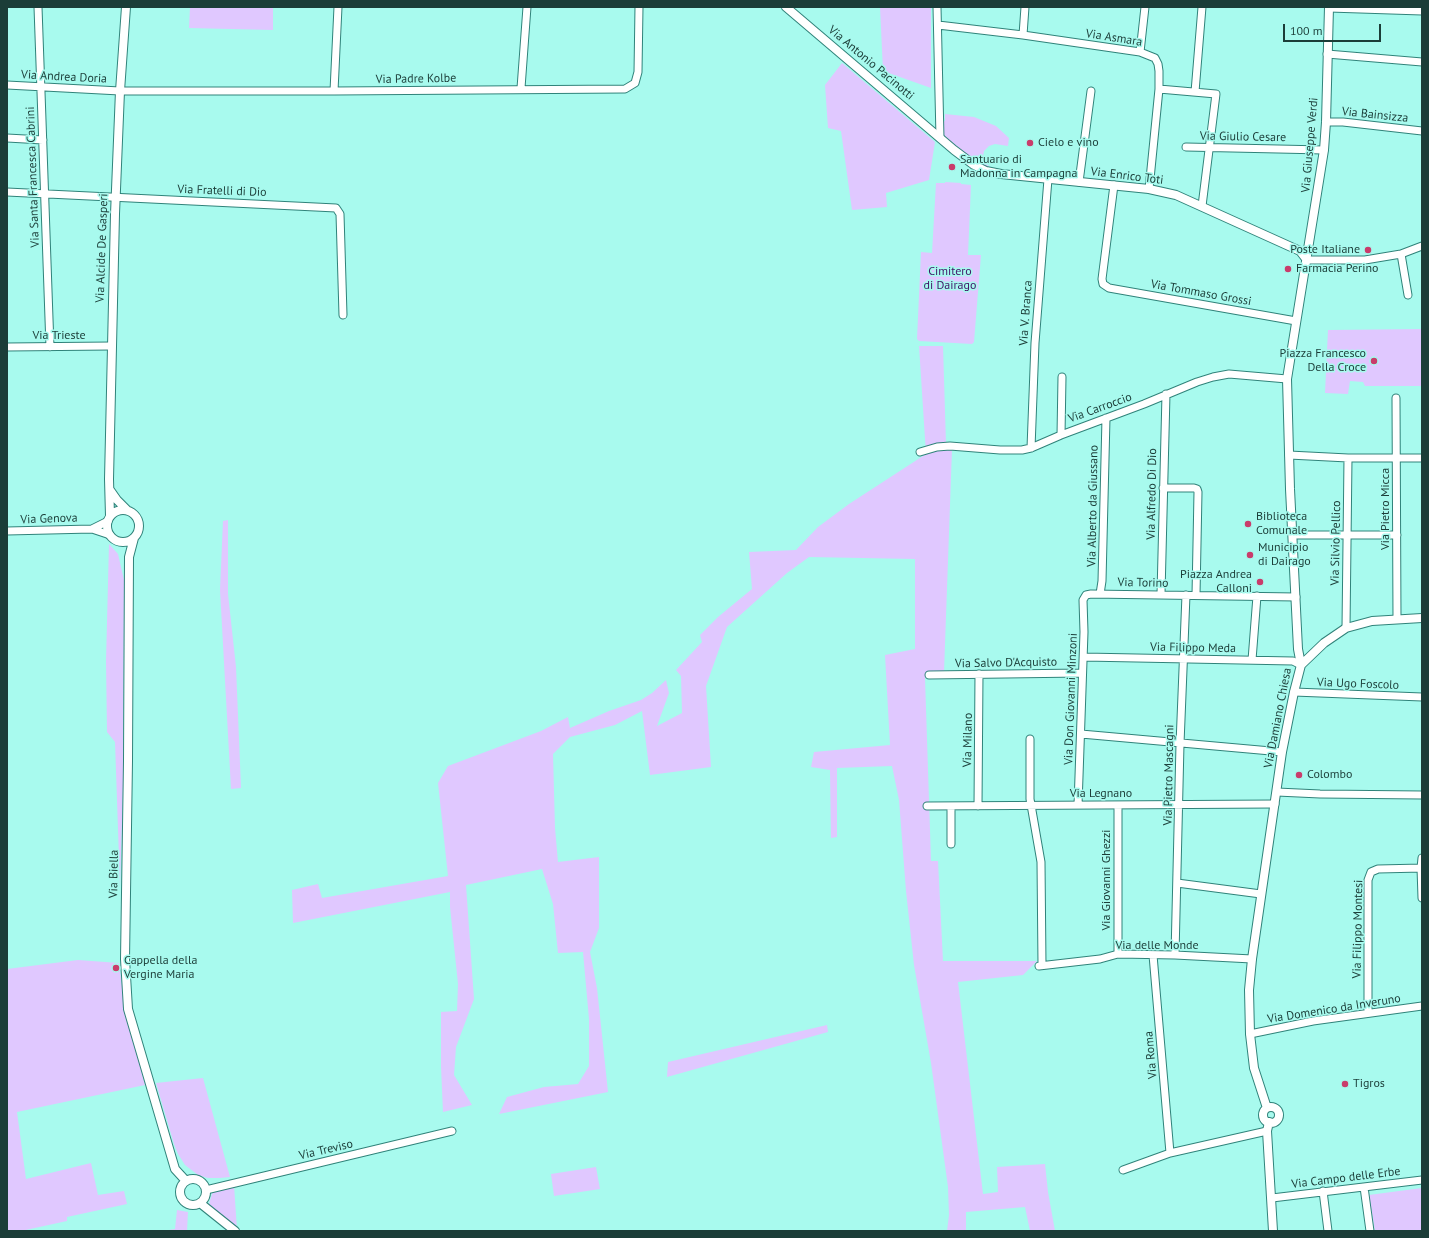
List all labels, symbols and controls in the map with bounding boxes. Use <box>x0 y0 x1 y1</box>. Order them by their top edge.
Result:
scale bar <box>1285 16 1383 42</box>
street label: Via Antonio Pacinotti <box>825 23 917 103</box>
text: 100 m <box>1290 23 1323 38</box>
street label: Via Asmara <box>1085 26 1143 50</box>
street label: Via Andrea Doria <box>21 68 107 86</box>
street label: Via Padre Kolbe <box>376 71 456 87</box>
street label: Via Giuseppe Verdi <box>1299 97 1321 193</box>
street label: Via Bainsizza <box>1341 104 1409 126</box>
street label: Via Santa Francesca Cabrini <box>23 106 43 248</box>
street label: Via Giulio Cesare <box>1200 129 1286 145</box>
place label: Cielo e vino <box>1038 136 1099 150</box>
marker: Cielo e vino <box>1025 138 1035 148</box>
place label: Santuario di Madonna in Campagna <box>960 153 1077 181</box>
marker: Santuario di Madonna in Campagna <box>947 162 957 172</box>
street label: Via Enrico Toti <box>1090 164 1164 188</box>
street label: Via Fratelli di Dio <box>177 182 267 200</box>
street label: Via Alcide De Gasperi <box>93 193 111 303</box>
place label: Poste Italiane <box>1290 243 1360 257</box>
marker: Poste Italiane <box>1363 245 1373 255</box>
place label: Farmacia Perino <box>1296 262 1378 276</box>
marker: Farmacia Perino <box>1283 264 1293 274</box>
park label: Cimitero di Dairago <box>924 265 976 293</box>
street label: Via Tommaso Grossi <box>1150 277 1252 309</box>
street label: Via V. Branca <box>1017 280 1035 346</box>
street label: Via Trieste <box>32 329 86 343</box>
place label: Piazza Francesco Della Croce <box>1280 347 1366 375</box>
marker: Piazza Francesco Della Croce <box>1369 356 1379 366</box>
street label: Via Carroccio <box>1066 390 1134 426</box>
street label: Via Alberto da Giussano <box>1085 445 1101 567</box>
street label: Via Alfredo Di Dio <box>1144 448 1160 540</box>
street label: Via Pietro Micca <box>1379 468 1393 550</box>
street label: Via Silvio Pellico <box>1328 500 1344 586</box>
place label: Biblioteca Comunale <box>1256 510 1307 538</box>
street label: Via Genova <box>20 511 78 527</box>
marker: Biblioteca Comunale <box>1243 519 1253 529</box>
place label: Municipio di Dairago <box>1258 541 1311 569</box>
marker: Municipio di Dairago <box>1245 550 1255 560</box>
place label: Piazza Andrea Calloni <box>1180 568 1252 596</box>
street label: Via Torino <box>1117 575 1169 591</box>
marker: Piazza Andrea Calloni <box>1255 577 1265 587</box>
street label: Via Don Giovanni Minzoni <box>1062 633 1080 765</box>
street label: Via Filippo Meda <box>1150 640 1236 656</box>
street label: Via Salvo D'Acquisto <box>955 655 1057 671</box>
street label: Via Damiano Chiesa <box>1261 667 1295 769</box>
street label: Via Ugo Foscolo <box>1317 675 1399 693</box>
street label: Via Milano <box>960 713 976 767</box>
street label: Via Pietro Mascagni <box>1161 724 1177 826</box>
place label: Colombo <box>1307 768 1352 782</box>
marker: Colombo <box>1294 770 1304 780</box>
street label: Via Legnano <box>1070 787 1132 801</box>
street label: Via Giovanni Ghezzi <box>1100 829 1114 931</box>
street label: Via Biella <box>106 850 122 898</box>
street label: Via Filippo Montesi <box>1350 880 1366 978</box>
street label: Via delle Monde <box>1115 939 1199 953</box>
place label: Cappella della Vergine Maria <box>124 954 197 982</box>
marker: Cappella della Vergine Maria <box>111 963 121 973</box>
street label: Via Domenico da Inveruno <box>1266 991 1402 1027</box>
street label: Via Roma <box>1142 1031 1160 1079</box>
place label: Tigros <box>1353 1077 1385 1091</box>
marker: Tigros <box>1340 1079 1350 1089</box>
street label: Via Treviso <box>298 1137 354 1163</box>
street label: Via Campo delle Erbe <box>1291 1164 1401 1192</box>

